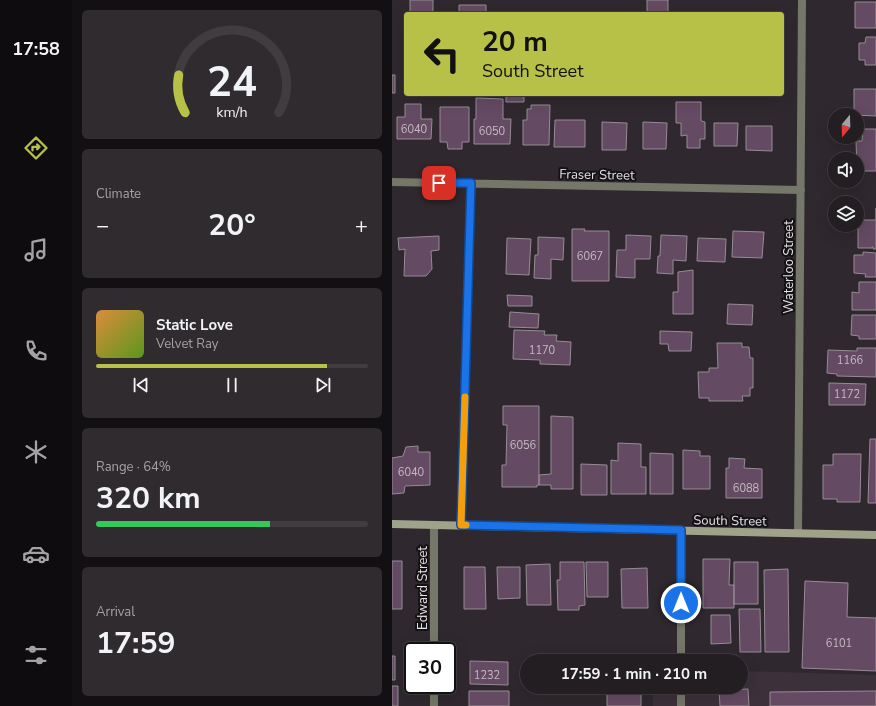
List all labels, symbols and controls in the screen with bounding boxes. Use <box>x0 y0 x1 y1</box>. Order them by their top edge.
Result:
text: 20 m <box>482 23 548 61</box>
icon: left <box>416 28 468 80</box>
text: 17:58 <box>12 37 60 61</box>
text: 24 <box>207 53 257 110</box>
text: South Street <box>482 59 583 83</box>
text: km/h <box>216 102 248 121</box>
north arrow <box>828 108 864 144</box>
map controls <box>828 108 864 232</box>
house number: 6040 <box>401 122 428 137</box>
house number: 6050 <box>479 124 506 139</box>
icon: directions <box>22 134 50 162</box>
button: sound <box>828 152 864 188</box>
street label: Fraser Street <box>559 165 635 185</box>
pin <box>422 166 456 200</box>
icon: arrive <box>428 172 450 194</box>
text: Climate <box>96 185 141 203</box>
button: layers <box>828 196 864 232</box>
text: 20° <box>208 205 256 246</box>
text: − <box>96 211 109 241</box>
text: + <box>355 211 368 241</box>
street label: Waterloo Street <box>780 220 798 314</box>
icon: music <box>22 236 50 264</box>
house number: 6067 <box>577 249 603 264</box>
text: Static Love <box>156 315 233 335</box>
text: Velvet Ray <box>156 335 218 353</box>
icon: phone <box>22 337 50 365</box>
house number: 1170 <box>529 343 556 358</box>
house number: 1166 <box>837 353 864 368</box>
icon: previous <box>130 374 152 396</box>
icon: pause <box>221 374 243 396</box>
icon: next <box>312 374 334 396</box>
house number: 1172 <box>834 387 860 402</box>
icon: climate <box>22 438 50 466</box>
house number: 6056 <box>510 438 537 453</box>
text: Range · 64% <box>96 458 171 476</box>
house number: 6040 <box>398 465 425 480</box>
text: 320 km <box>96 478 201 519</box>
house number: 6088 <box>733 481 760 496</box>
street label: South Street <box>693 511 767 531</box>
icon: car <box>22 540 50 568</box>
street label: Edward Street <box>414 546 432 630</box>
position arrow <box>660 582 702 624</box>
text: Arrival <box>96 603 135 621</box>
text: 17:59 <box>96 623 175 664</box>
house number: 6101 <box>826 636 852 651</box>
icon: filters <box>22 641 50 669</box>
speed limit sign: 30 <box>404 642 456 694</box>
text: 17:59 · 1 min · 210 m <box>561 664 707 684</box>
house number: 1232 <box>474 668 500 683</box>

